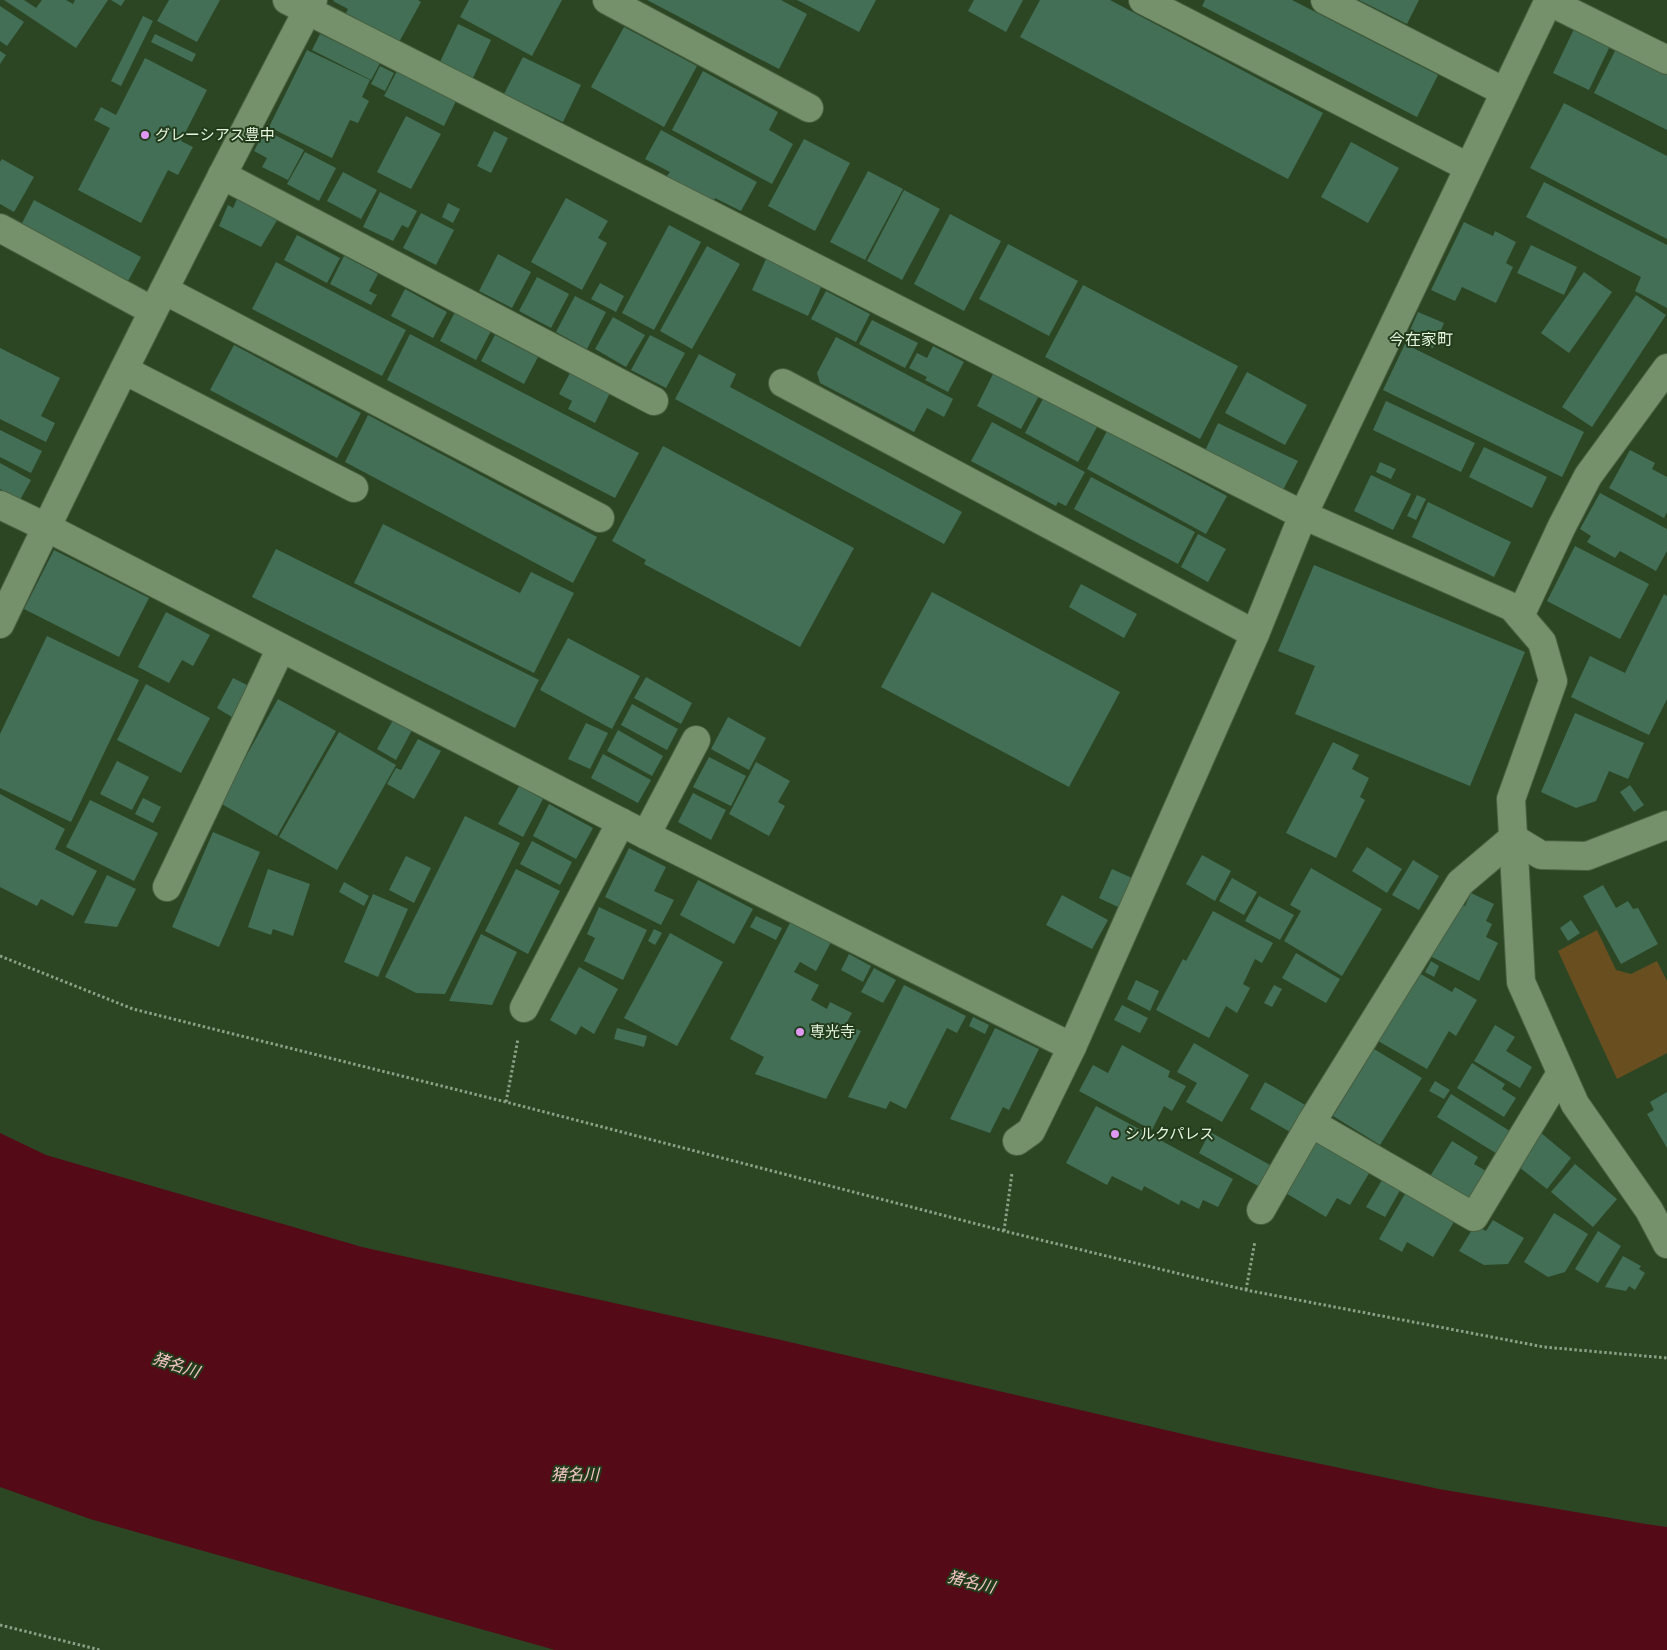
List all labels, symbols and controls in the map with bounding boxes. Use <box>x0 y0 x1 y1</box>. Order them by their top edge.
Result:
place label: グレーシアス豊中 <box>155 127 275 143</box>
marker: グレーシアス豊中 <box>139 129 151 141</box>
district label: 今在家町 <box>1389 331 1453 348</box>
place label: 専光寺 <box>810 1024 855 1040</box>
marker: 専光寺 <box>794 1026 806 1038</box>
place label: シルクパレス <box>1125 1126 1214 1142</box>
marker: シルクパレス <box>1109 1128 1121 1140</box>
water label: 猪名川 <box>151 1349 203 1381</box>
water label: 猪名川 <box>551 1466 601 1483</box>
water label: 猪名川 <box>946 1568 998 1597</box>

